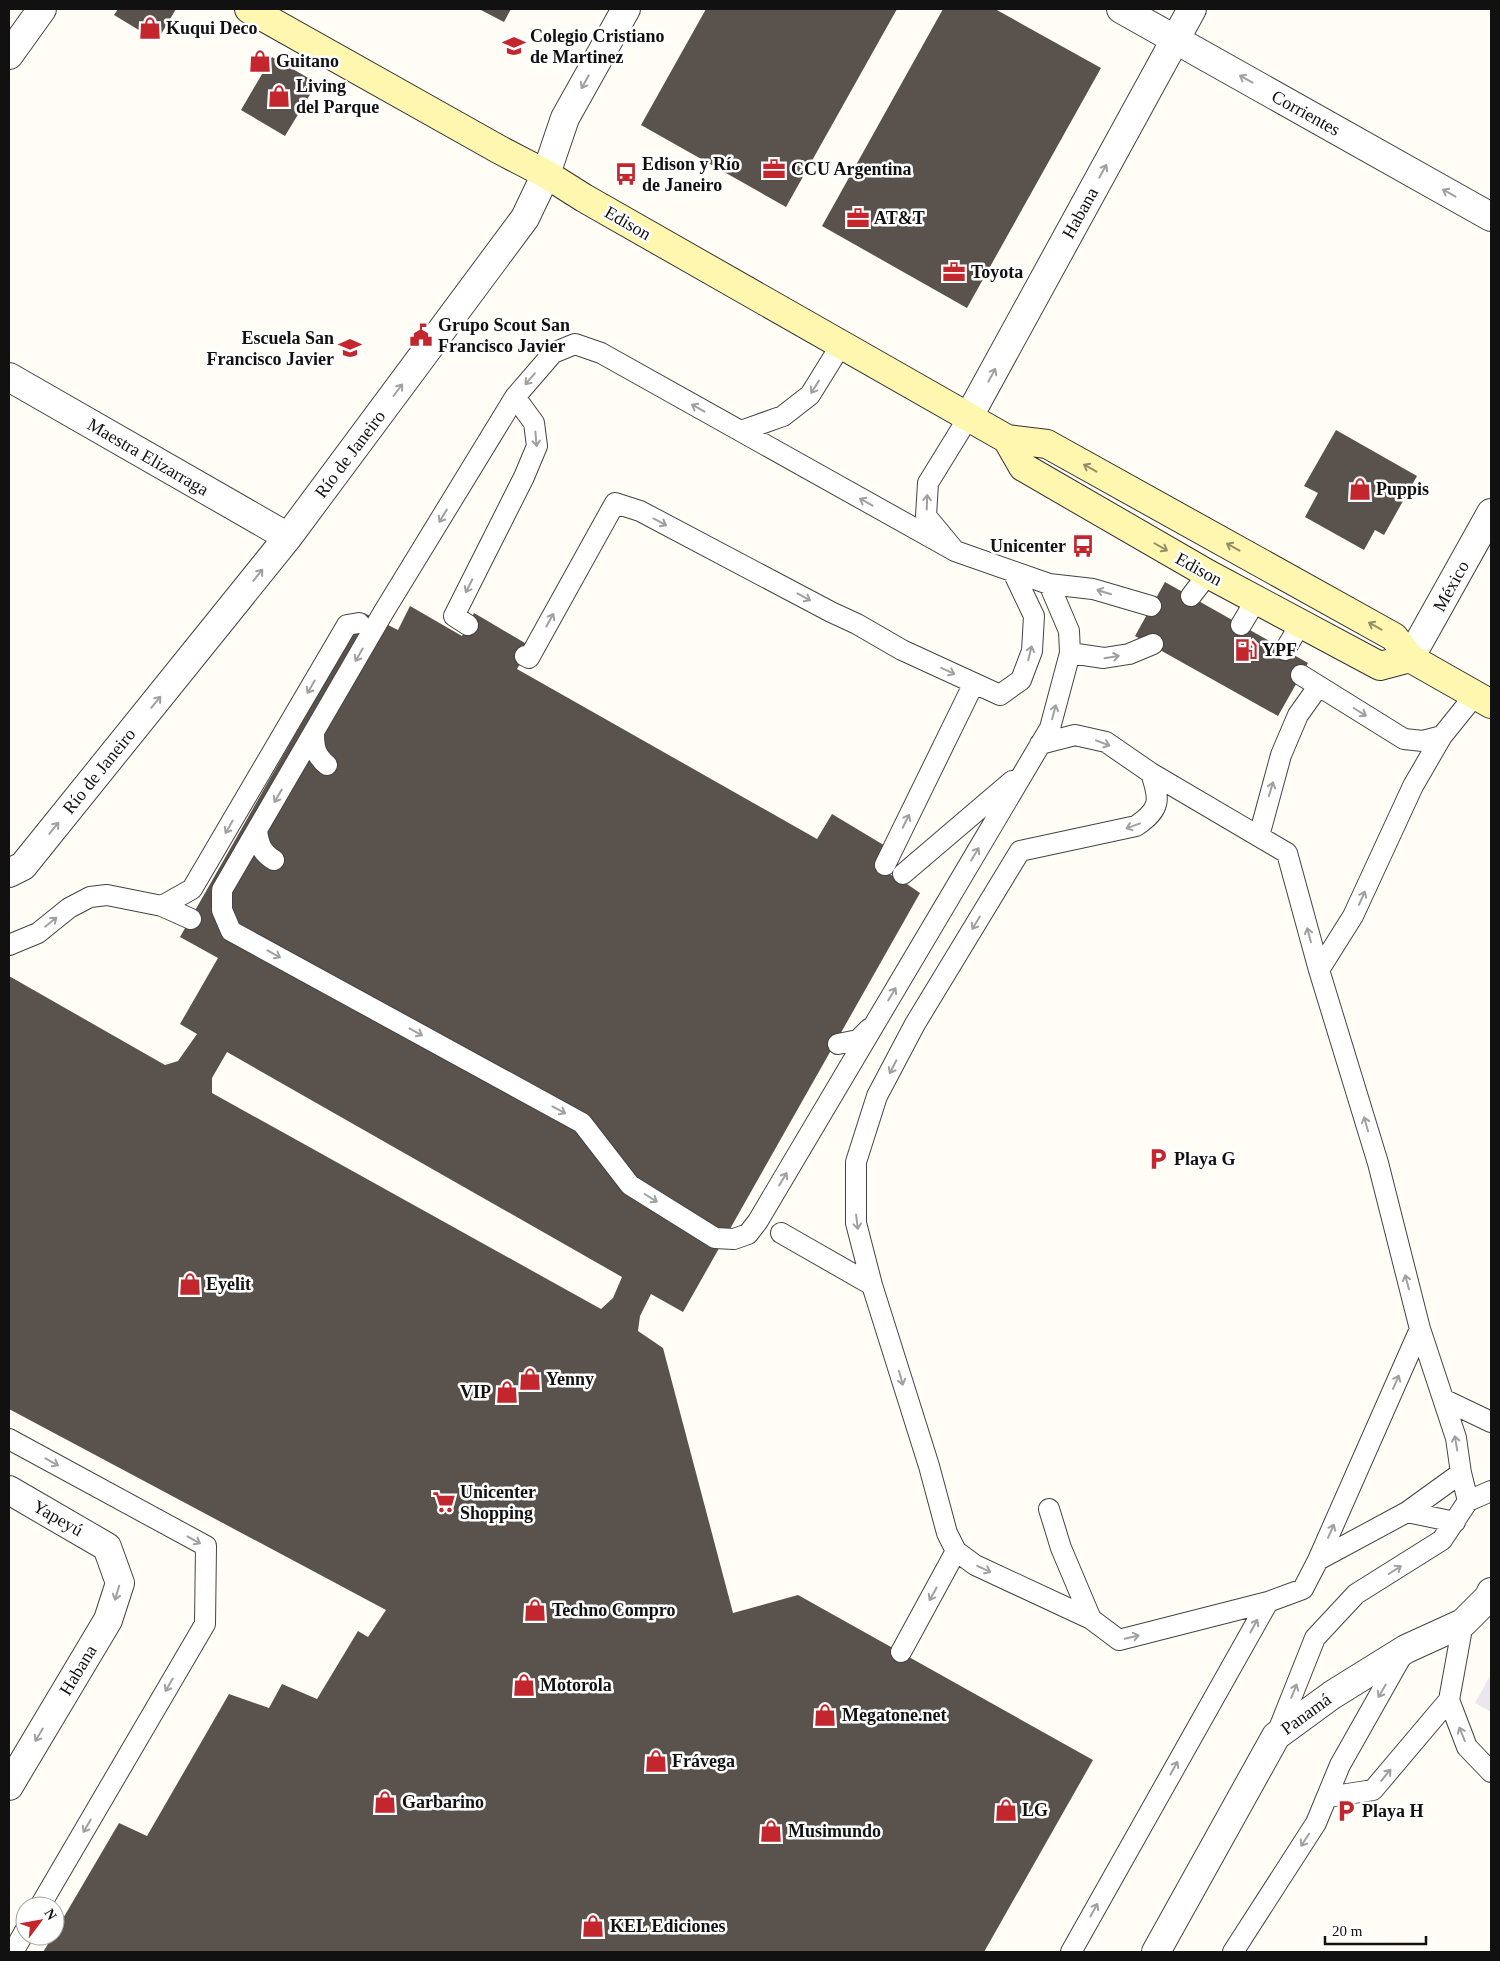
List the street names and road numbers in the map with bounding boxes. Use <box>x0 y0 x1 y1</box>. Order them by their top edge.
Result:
street label: Corrientes <box>1268 86 1344 140</box>
street label: Habana <box>1058 184 1102 242</box>
street label: Edison <box>601 202 655 244</box>
street label: Río de Janeiro <box>311 406 389 502</box>
street label: Maestra Elizarraga <box>84 414 212 500</box>
street label: Edison <box>1172 548 1226 590</box>
street label: México <box>1429 557 1473 615</box>
street label: Río de Janeiro <box>59 724 139 818</box>
street label: Yapeyú <box>30 1496 86 1540</box>
street label: Habana <box>55 1641 101 1699</box>
street label: Panamá <box>1277 1689 1335 1739</box>

